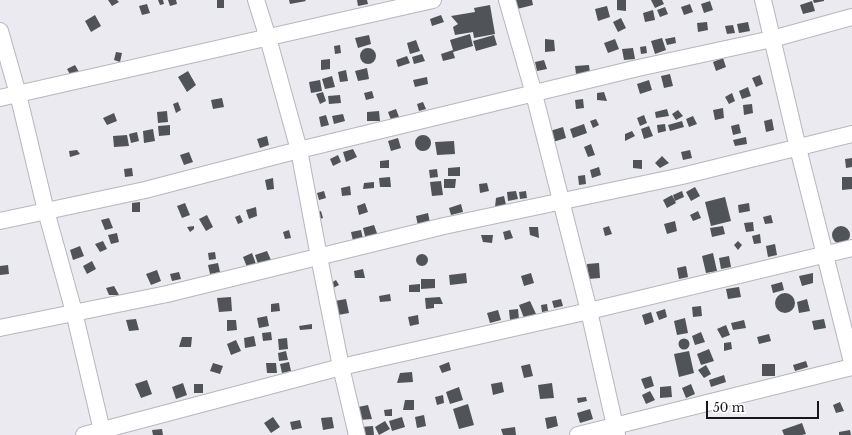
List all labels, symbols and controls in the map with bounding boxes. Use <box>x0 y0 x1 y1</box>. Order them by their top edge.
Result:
scale bar <box>708 393 821 419</box>
text: 50 m <box>713 400 745 415</box>

